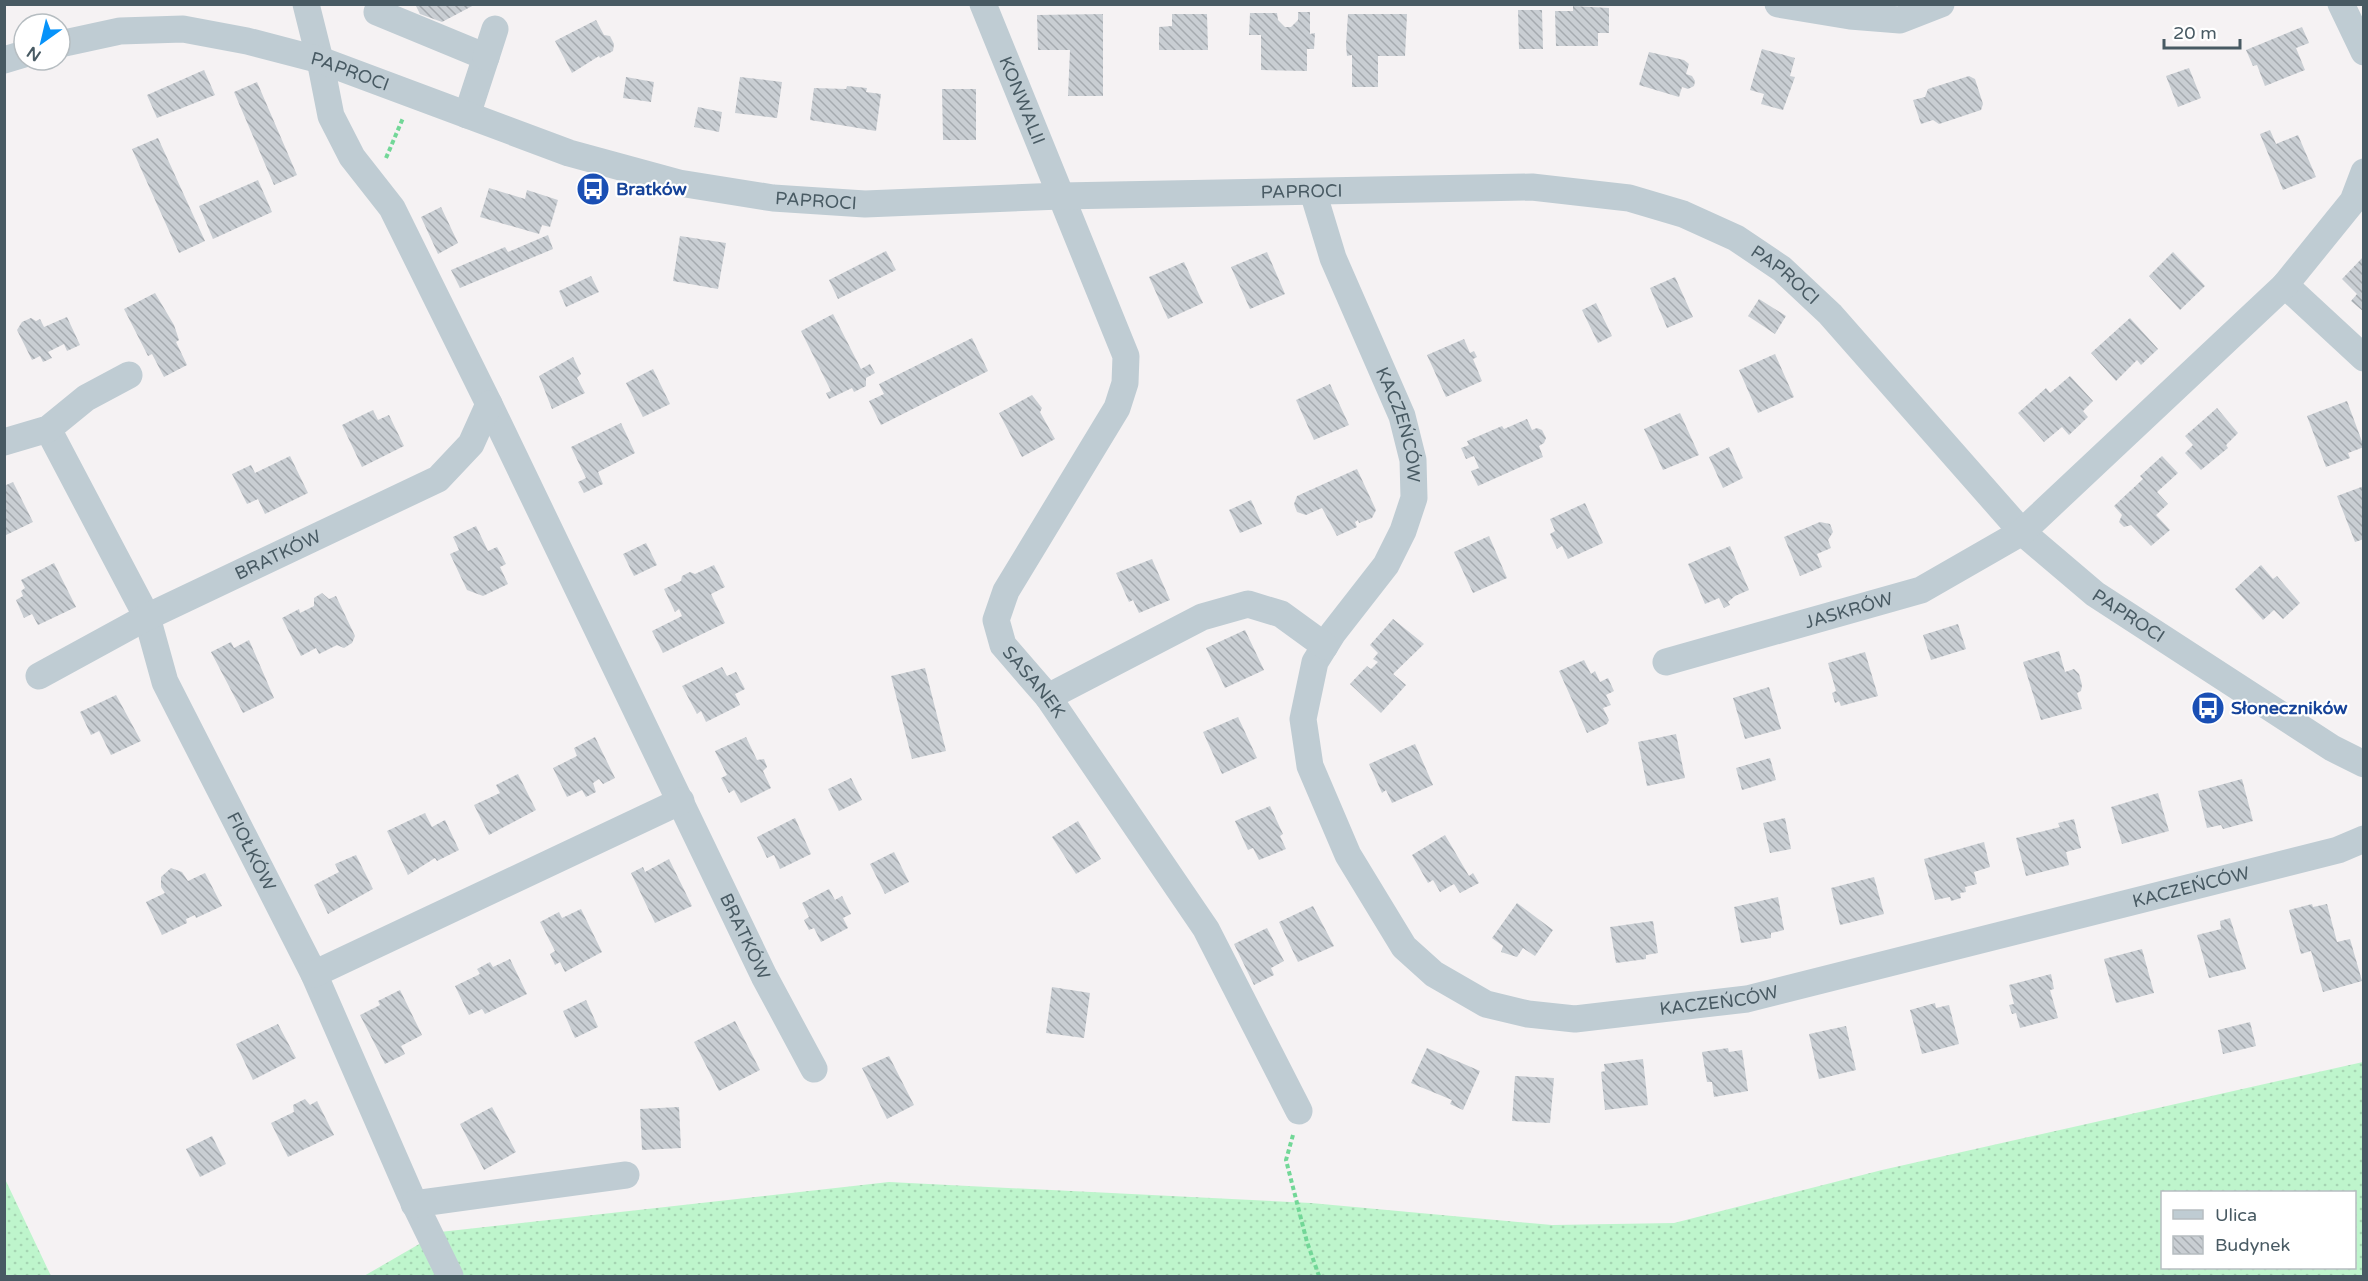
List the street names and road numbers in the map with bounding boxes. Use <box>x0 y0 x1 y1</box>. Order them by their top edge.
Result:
street label: PAPROCI <box>309 47 392 96</box>
street label: KONWALII <box>994 53 1050 148</box>
street label: PAPROCI <box>1260 180 1343 203</box>
street label: PAPROCI <box>774 187 858 214</box>
street label: PAPROCI <box>1747 240 1824 309</box>
street label: KACZEŃCÓW <box>1371 364 1425 482</box>
street label: BRATKÓW <box>231 525 325 585</box>
street label: PAPROCI <box>2088 584 2169 647</box>
street label: JASKRÓW <box>1802 587 1895 633</box>
street label: SASANEK <box>998 641 1070 722</box>
street label: FIOŁKÓW <box>222 808 281 894</box>
street label: KACZEŃCÓW <box>2130 862 2252 912</box>
street label: BRATKÓW <box>715 890 775 983</box>
street label: KACZEŃCÓW <box>1658 981 1781 1020</box>

